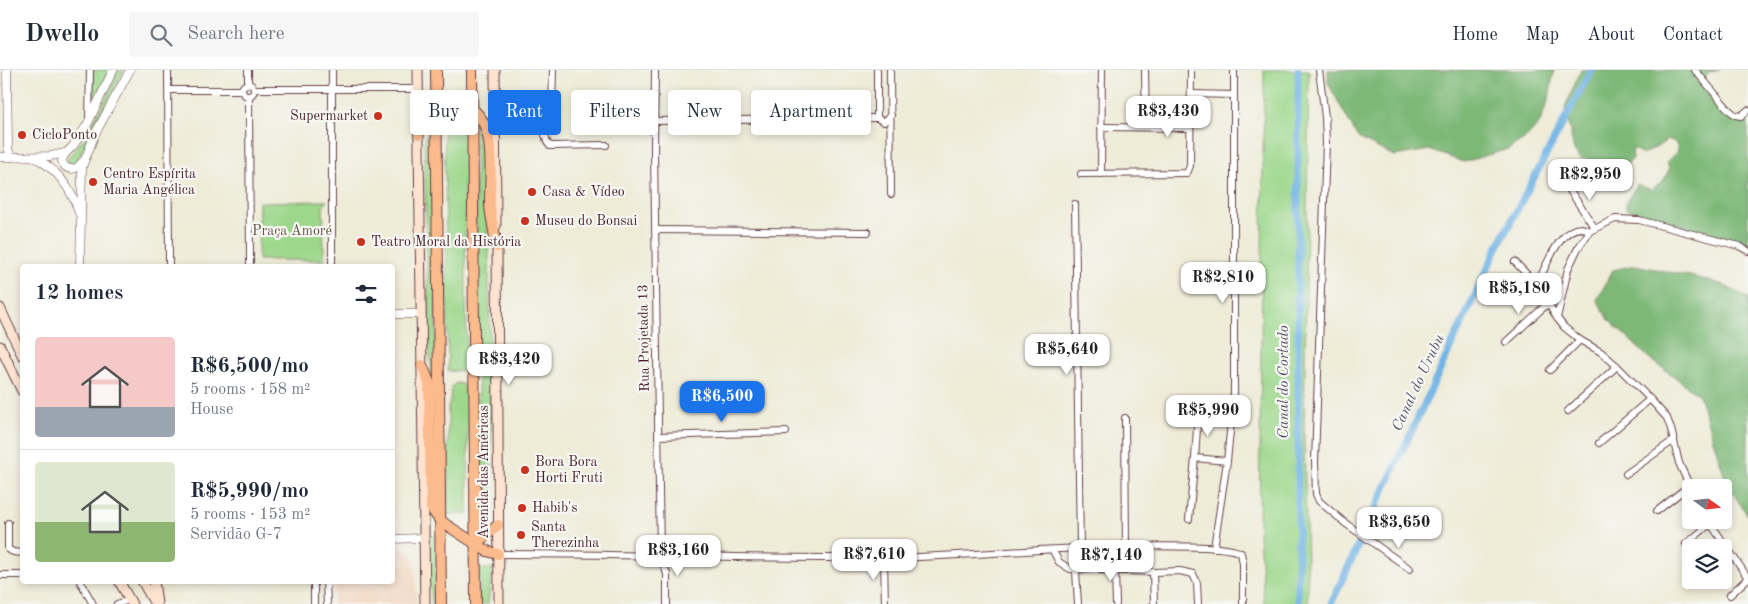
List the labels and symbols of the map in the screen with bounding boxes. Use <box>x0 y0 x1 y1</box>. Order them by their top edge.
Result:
pin: R$3,430 <box>1122 96 1214 138</box>
place label: Supermarket <box>290 109 368 123</box>
marker: Supermarket <box>372 110 384 122</box>
place label: CicloPonto <box>32 128 97 142</box>
marker: CicloPonto <box>16 129 28 141</box>
pin: R$2,950 <box>1544 158 1636 201</box>
place label: Centro Espírita Maria Angélica <box>103 167 196 197</box>
marker: Centro Espírita Maria Angélica <box>87 176 99 188</box>
place label: Casa & Vídeo <box>542 185 625 199</box>
marker: Casa & Vídeo <box>526 186 538 198</box>
place label: Museu do Bonsai <box>535 214 637 228</box>
marker: Museu do Bonsai <box>519 215 531 227</box>
park label: Praça Amoré <box>252 224 332 238</box>
place label: Teatro Moral da História <box>371 235 521 249</box>
marker: Teatro Moral da História <box>355 236 367 248</box>
pin: R$2,810 <box>1177 262 1269 304</box>
pin: R$5,180 <box>1473 272 1565 315</box>
street label: Rua Projetada 13 <box>636 284 652 392</box>
water label: Canal do Cortado <box>1277 325 1292 439</box>
water label: Canal do Urubu <box>1390 332 1448 434</box>
pin: R$5,640 <box>1021 334 1113 376</box>
pin: R$3,420 <box>463 344 555 386</box>
pin: R$6,500 <box>676 380 768 423</box>
pin: R$5,990 <box>1162 394 1254 437</box>
street label: Avenida das Américas <box>477 405 491 539</box>
place label: Bora Bora Horti Fruti <box>535 455 603 485</box>
marker: Bora Bora Horti Fruti <box>519 464 531 476</box>
north arrow <box>1682 479 1732 529</box>
place label: Habib's <box>532 501 578 515</box>
marker: Habib's <box>516 502 528 514</box>
pin: R$3,650 <box>1353 506 1445 549</box>
place label: Santa Therezinha <box>531 520 599 550</box>
marker: Santa Therezinha <box>515 529 527 541</box>
pin: R$3,160 <box>632 534 724 577</box>
pin: R$7,610 <box>828 538 920 581</box>
pin: R$7,140 <box>1065 540 1157 582</box>

